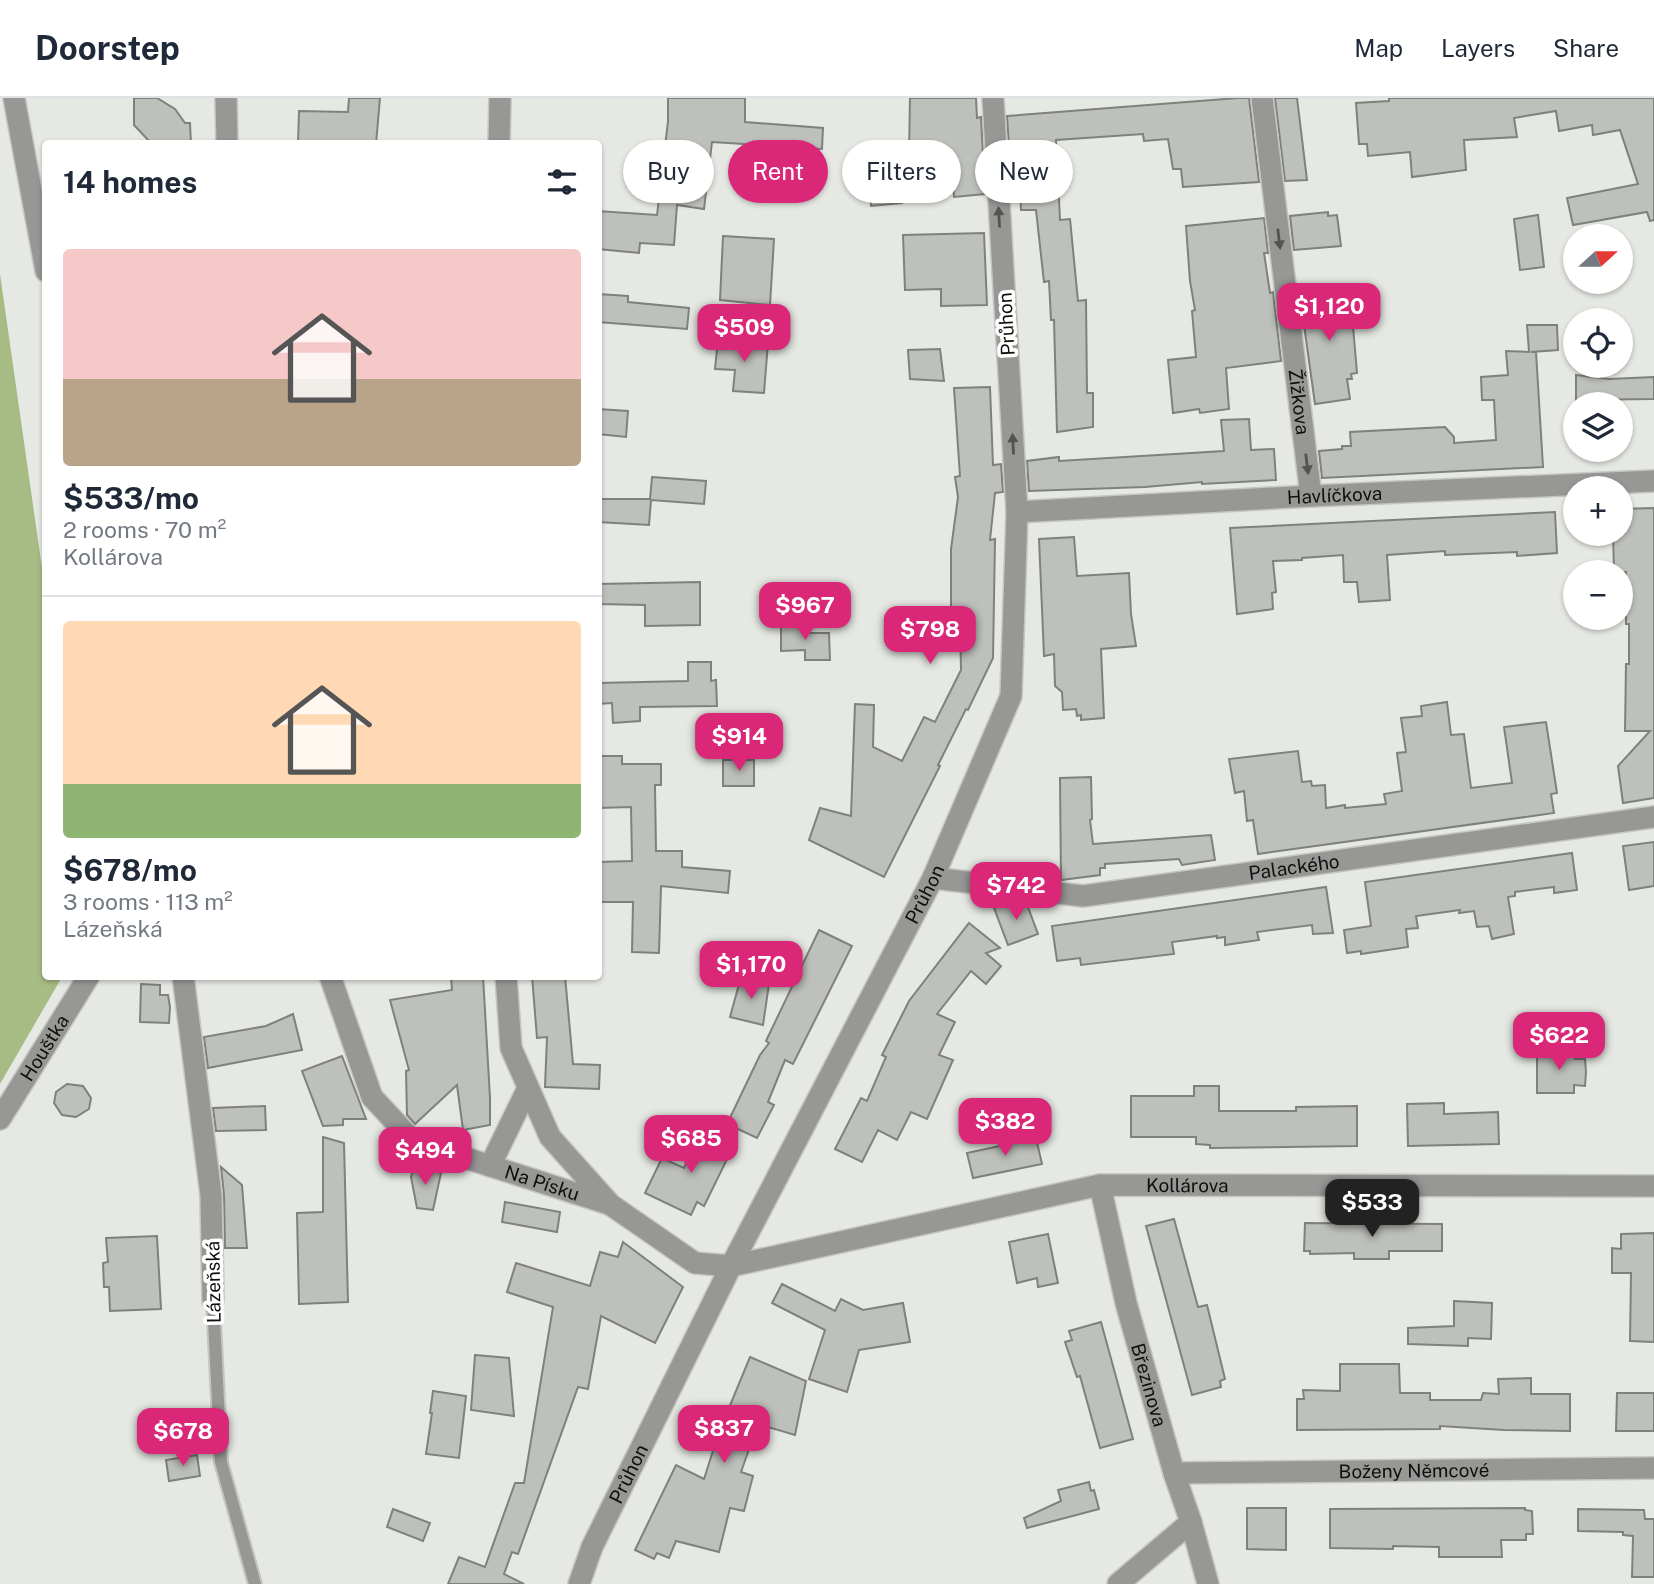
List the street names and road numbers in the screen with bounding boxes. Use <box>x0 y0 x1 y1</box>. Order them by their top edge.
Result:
street label: Průhon <box>993 292 1019 356</box>
street label: Žižkova <box>1284 367 1314 436</box>
street label: Havlíčkova <box>1286 482 1383 508</box>
street label: Palackého <box>1247 850 1341 884</box>
street label: Průhon <box>900 861 948 927</box>
street label: Houštka <box>16 1010 73 1085</box>
street label: Na Písku <box>502 1160 582 1205</box>
street label: Kollárova <box>1146 1174 1229 1196</box>
street label: Lázeňská <box>201 1241 225 1323</box>
street label: Březinova <box>1127 1341 1171 1429</box>
street label: Průhon <box>604 1440 652 1507</box>
street label: Boženy Němcové <box>1338 1459 1490 1482</box>

